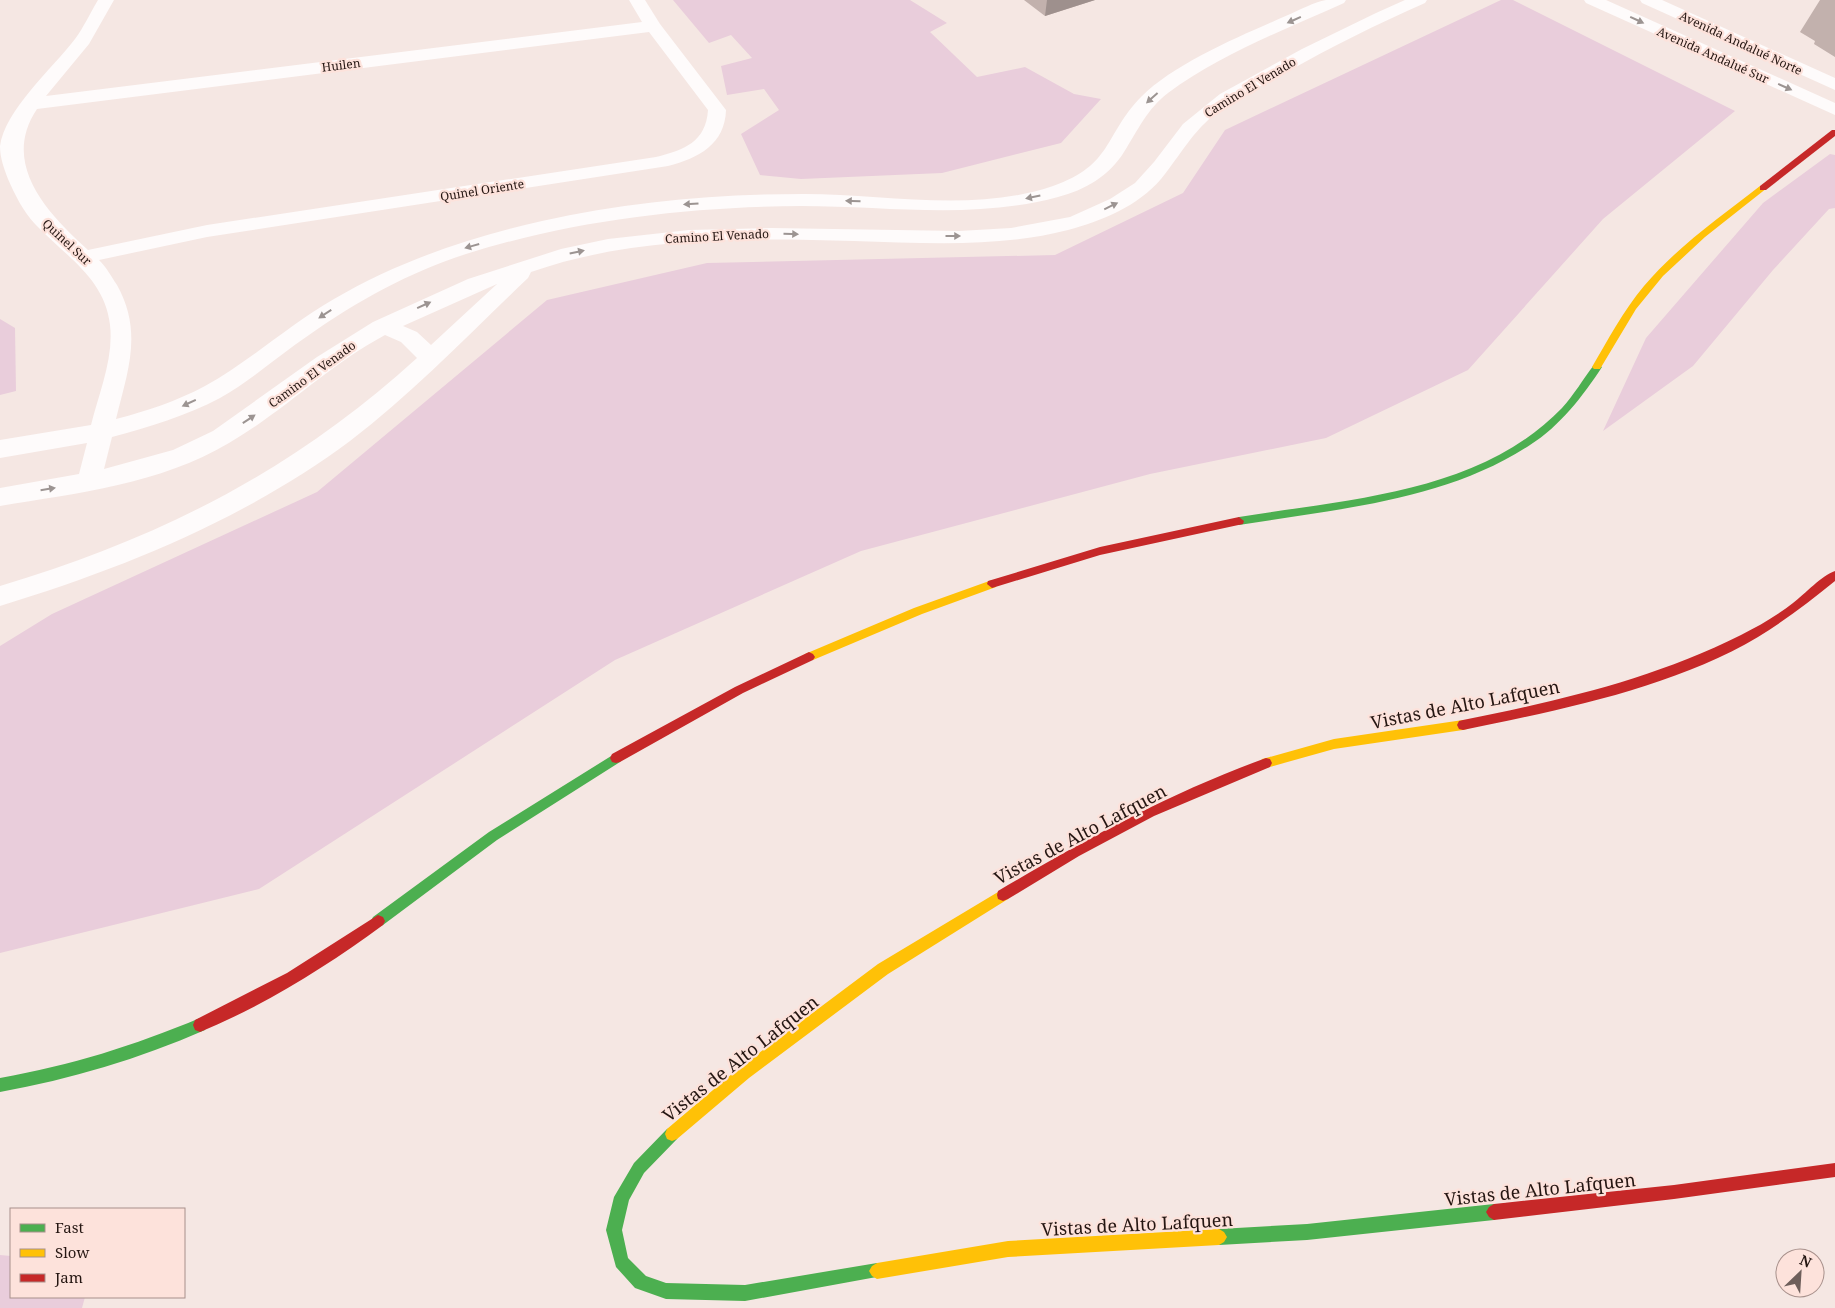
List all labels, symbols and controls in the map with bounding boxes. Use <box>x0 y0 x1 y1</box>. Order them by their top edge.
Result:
street label: Avenida Andalué Norte <box>1677 7 1805 79</box>
one-way arrow <box>1287 16 1301 24</box>
one-way arrow <box>1630 17 1644 25</box>
street label: Avenida Andalué Sur <box>1654 23 1772 88</box>
street label: Camino El Venado <box>1201 53 1299 121</box>
street label: Huilen <box>321 54 362 76</box>
one-way arrow <box>1778 84 1792 92</box>
one-way arrow <box>1145 92 1158 103</box>
street label: Quinel Oriente <box>439 175 525 205</box>
one-way arrow <box>1025 193 1041 201</box>
one-way arrow <box>845 197 861 205</box>
one-way arrow <box>683 201 699 209</box>
one-way arrow <box>1104 202 1118 210</box>
street label: Quinel Sur <box>39 215 95 269</box>
street label: Camino El Venado <box>665 225 769 247</box>
one-way arrow <box>783 230 799 238</box>
one-way arrow <box>946 232 962 240</box>
one-way arrow <box>464 243 479 251</box>
one-way arrow <box>570 247 586 255</box>
one-way arrow <box>417 300 431 308</box>
one-way arrow <box>318 309 331 319</box>
street label: Camino El Venado <box>265 337 359 411</box>
one-way arrow <box>182 399 196 407</box>
one-way arrow <box>243 414 256 424</box>
one-way arrow <box>40 484 56 492</box>
street label: Vistas de Alto Lafquen <box>1368 674 1562 734</box>
street label: Vistas de Alto Lafquen <box>990 778 1171 890</box>
street label: Vistas de Alto Lafquen <box>657 989 823 1127</box>
street label: Vistas de Alto Lafquen <box>1443 1167 1637 1211</box>
street label: Vistas de Alto Lafquen <box>1040 1207 1234 1241</box>
legend <box>10 1208 185 1298</box>
text: Fast <box>55 1217 84 1237</box>
text: Slow <box>55 1242 89 1262</box>
north arrow <box>1775 1248 1825 1298</box>
text: N <box>1797 1250 1815 1272</box>
text: Jam <box>54 1267 83 1287</box>

